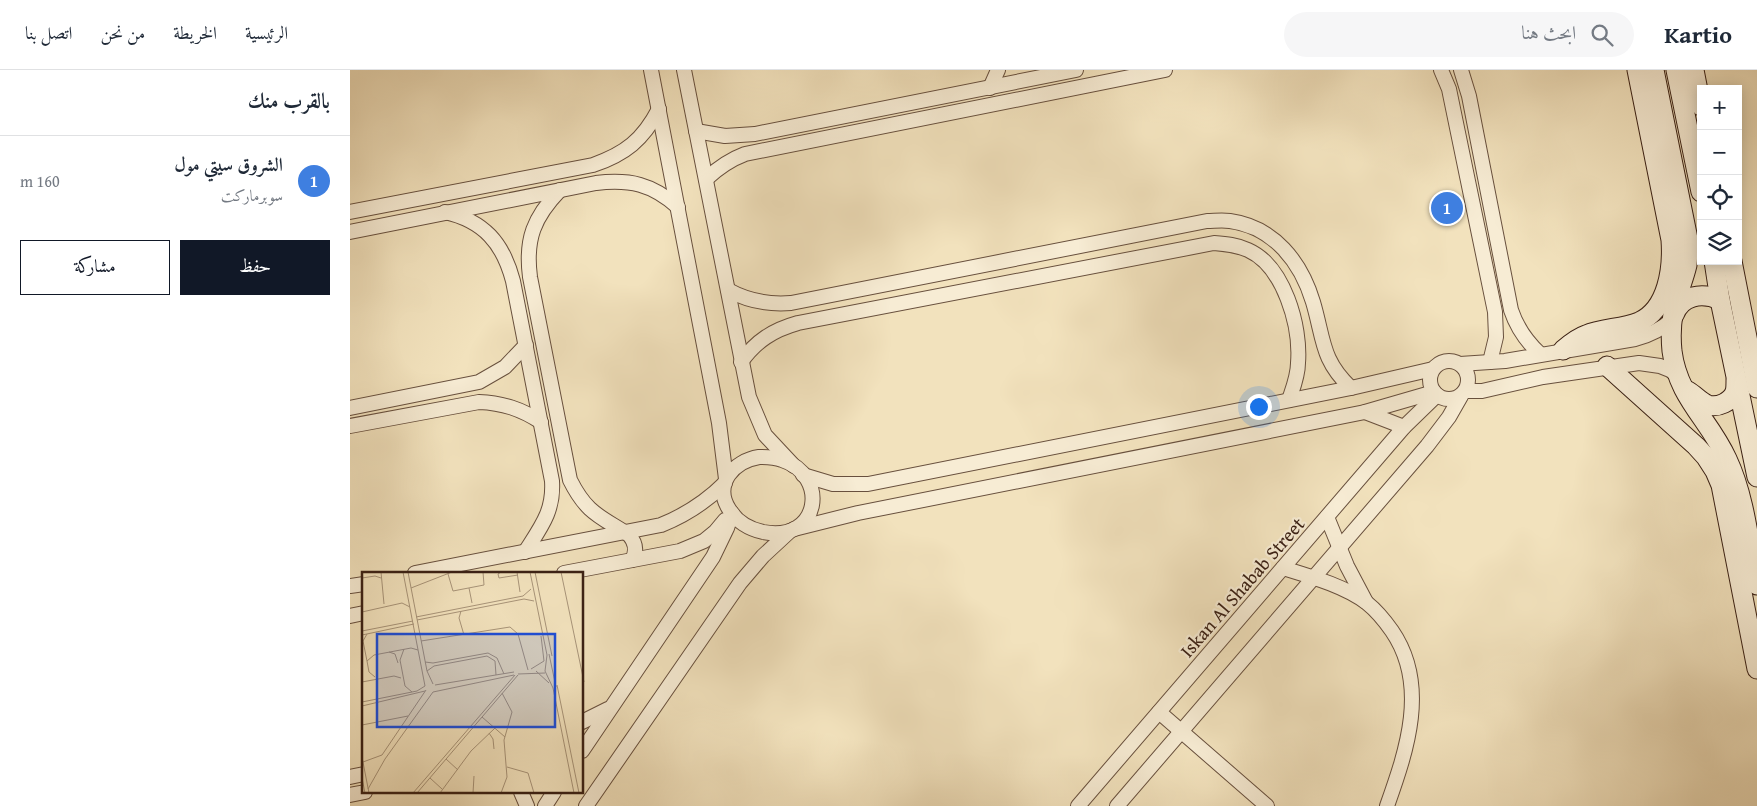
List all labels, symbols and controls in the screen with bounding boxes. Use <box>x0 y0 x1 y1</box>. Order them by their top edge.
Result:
search box <box>1284 12 1634 57</box>
text: Kartio <box>1664 17 1732 52</box>
text: ابحث هنا <box>1521 18 1576 46</box>
text: اتصل بنا <box>25 19 72 46</box>
text: من نحن <box>100 19 145 46</box>
text: الخريطة <box>173 19 217 46</box>
text: الرئيسية <box>245 19 288 46</box>
icon: search <box>1588 21 1616 49</box>
text: بالقرب منك <box>248 85 330 116</box>
map controls <box>1697 85 1742 265</box>
button: + <box>1697 85 1742 130</box>
button: − <box>1697 130 1742 175</box>
text: الشروق سيتي مول <box>174 150 283 178</box>
text: 160 m <box>20 169 60 193</box>
text: 1 <box>310 169 318 193</box>
button: locate <box>1697 175 1742 220</box>
text: سوبرماركت <box>221 183 283 207</box>
pin: 1 <box>1431 189 1463 227</box>
button: layers <box>1697 220 1742 265</box>
button: مشاركة <box>20 240 170 295</box>
button: حفظ <box>180 240 330 295</box>
your location <box>1246 394 1272 420</box>
street label: Iskan Al Shabab Street <box>1173 511 1311 663</box>
inset map <box>362 572 584 794</box>

